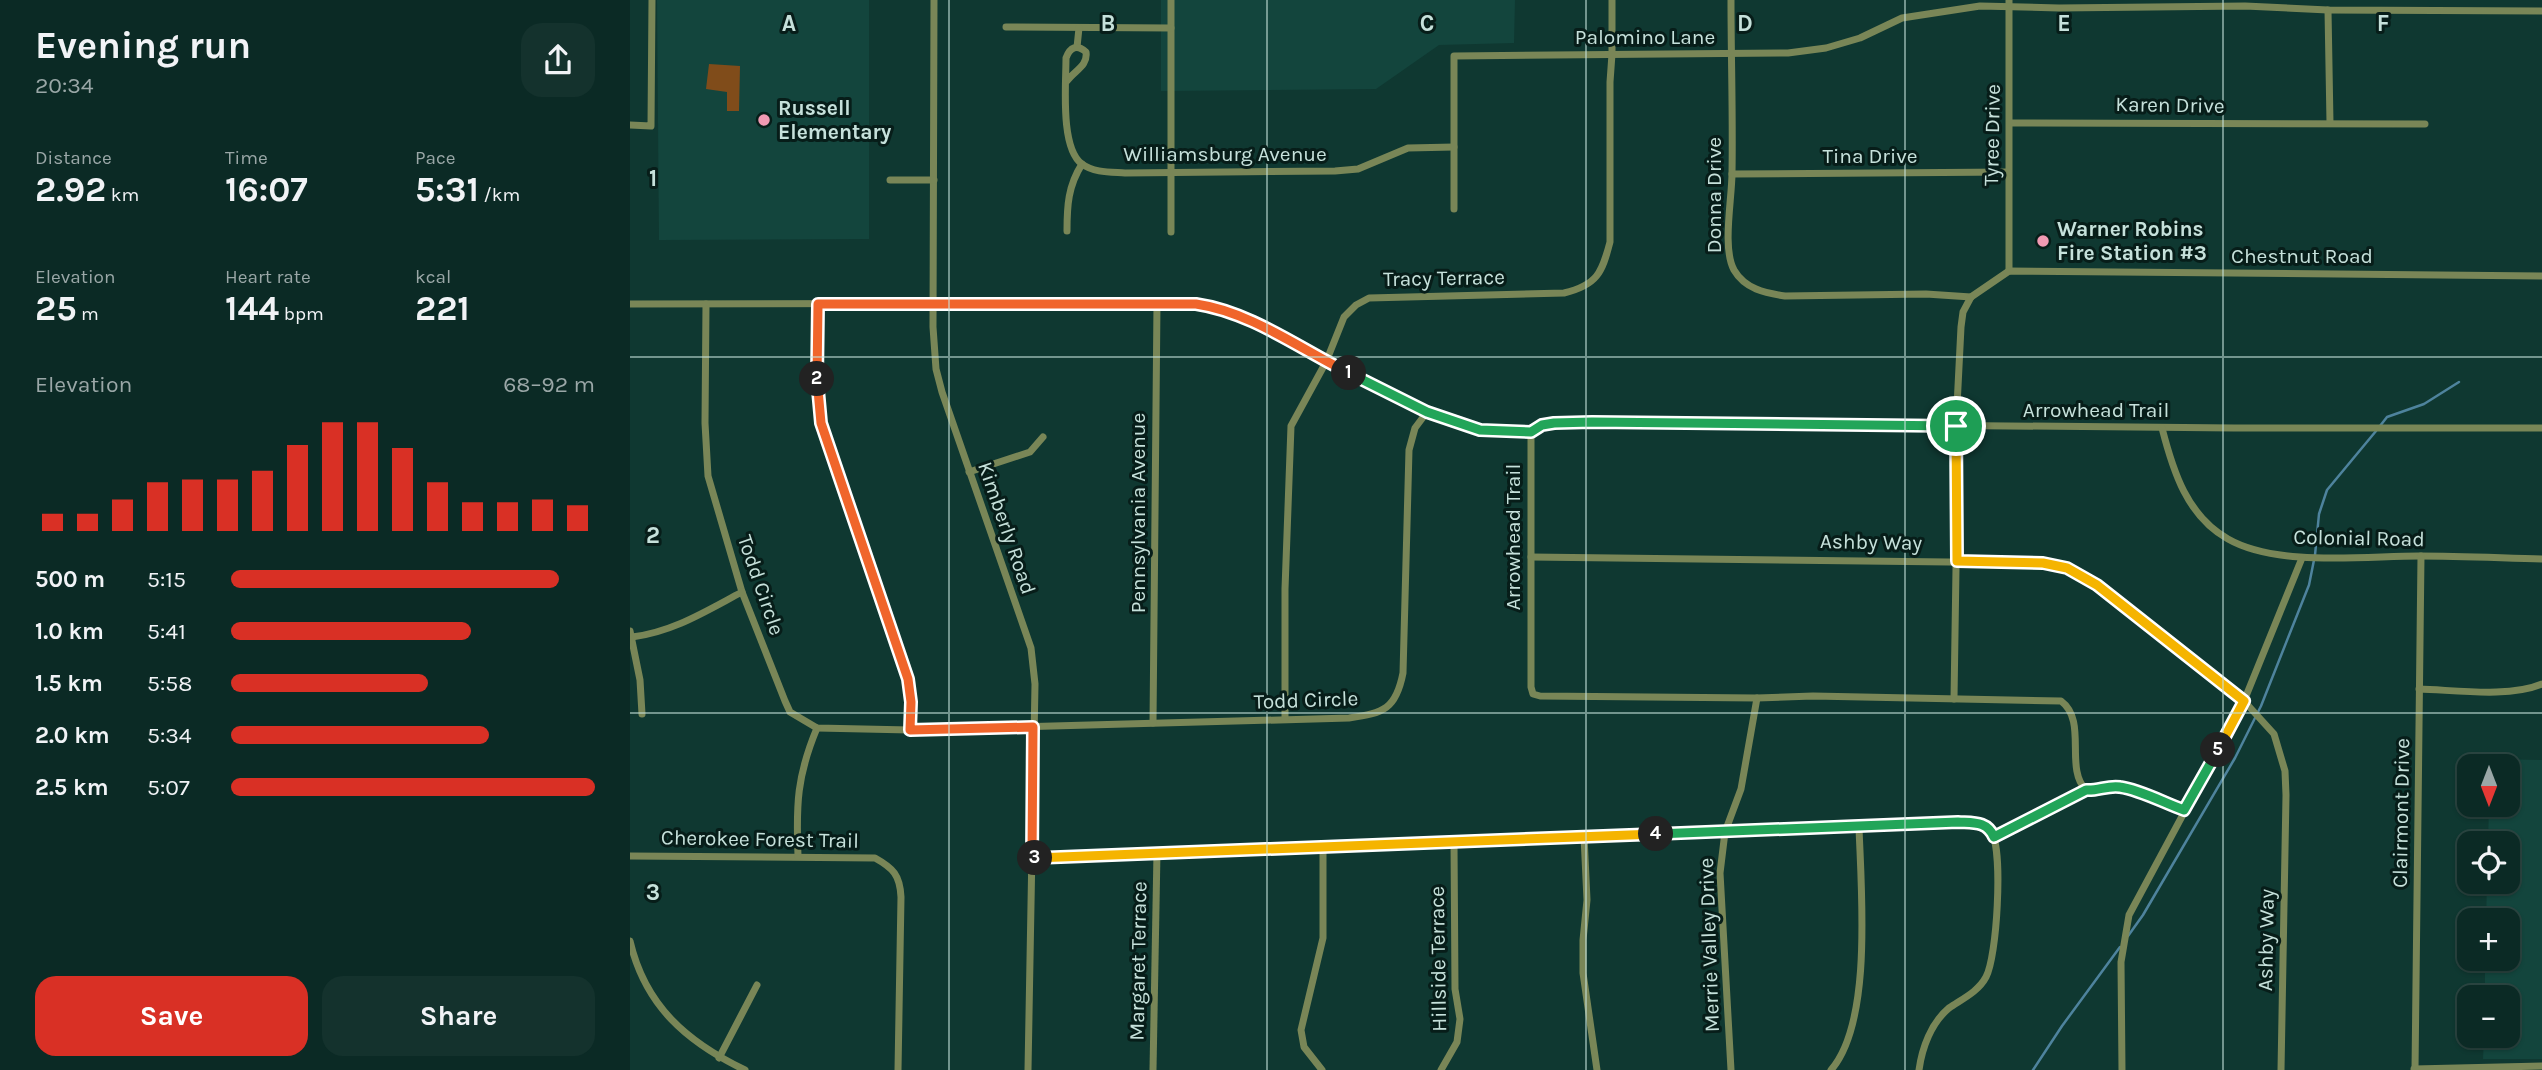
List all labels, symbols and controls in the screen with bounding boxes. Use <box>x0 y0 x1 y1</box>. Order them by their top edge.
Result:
text: A <box>782 10 796 37</box>
text: B <box>1101 10 1115 37</box>
text: C <box>1420 10 1434 37</box>
text: D <box>1737 10 1753 37</box>
text: E <box>2057 10 2071 37</box>
text: F <box>2377 10 2389 37</box>
text: Evening run <box>35 23 251 68</box>
button: share <box>521 23 595 97</box>
street label: Palomino Lane <box>1575 25 1715 49</box>
text: 20:34 <box>35 72 94 99</box>
street label: Tyree Drive <box>1979 84 2005 186</box>
street label: Karen Drive <box>2115 92 2225 118</box>
place label: Russell Elementary <box>778 96 892 144</box>
marker: Russell Elementary <box>756 112 772 128</box>
street label: Donna Drive <box>1702 137 1726 253</box>
street label: Williamsburg Avenue <box>1123 142 1327 166</box>
street label: Tina Drive <box>1822 144 1918 168</box>
text: Distance <box>35 147 112 169</box>
text: Time <box>225 147 268 169</box>
text: Pace <box>415 147 456 169</box>
text: 1 <box>649 165 657 192</box>
text: 2.92 <box>35 169 106 210</box>
text: 16:07 <box>225 169 308 210</box>
text: 5:31 <box>415 169 479 210</box>
text: km <box>106 184 139 206</box>
text: /km <box>479 184 520 206</box>
place label: Warner Robins Fire Station #3 <box>2057 217 2207 265</box>
marker: Warner Robins Fire Station #3 <box>2035 233 2051 249</box>
street label: Chestnut Road <box>2231 244 2373 268</box>
street label: Tracy Terrace <box>1383 265 1505 291</box>
text: Elevation <box>35 266 115 288</box>
text: Heart rate <box>225 266 311 288</box>
text: kcal <box>415 266 451 288</box>
text: 25 <box>35 288 77 329</box>
text: 144 <box>225 288 279 329</box>
text: 221 <box>415 288 470 329</box>
text: m <box>77 303 99 325</box>
text: bpm <box>279 303 324 325</box>
pin: 1 <box>1332 356 1366 390</box>
text: 1 <box>1345 361 1352 383</box>
pin: 2 <box>800 362 834 396</box>
text: 2 <box>811 367 822 389</box>
text: Elevation <box>35 371 132 398</box>
text: 68–92 m <box>503 371 595 398</box>
pin <box>1926 396 1986 456</box>
street label: Arrowhead Trail <box>2023 398 2169 422</box>
icon: arrive <box>1937 407 1975 445</box>
street label: Pennsylvania Avenue <box>1126 413 1150 613</box>
street label: Kimberly Road <box>973 459 1041 597</box>
street label: Arrowhead Trail <box>1501 464 1525 610</box>
text: 2 <box>646 522 660 549</box>
street label: Colonial Road <box>2293 525 2425 551</box>
street label: Ashby Way <box>1820 529 1923 555</box>
street label: Todd Circle <box>733 532 789 638</box>
text: 500 m <box>35 566 105 593</box>
text: 5:15 <box>147 566 186 593</box>
text: 1.0 km <box>35 618 104 645</box>
text: 5:41 <box>147 618 186 645</box>
text: 1.5 km <box>35 670 103 697</box>
text: 5:58 <box>147 670 192 697</box>
street label: Todd Circle <box>1253 686 1359 714</box>
text: 2.0 km <box>35 722 110 749</box>
text: 5:34 <box>147 722 192 749</box>
pin: 5 <box>2200 732 2236 768</box>
text: 5 <box>2212 738 2223 760</box>
street label: Clairmont Drive <box>2388 738 2414 888</box>
north arrow <box>2457 754 2520 817</box>
map controls <box>2457 754 2520 1048</box>
text: 2.5 km <box>35 774 109 801</box>
text: 5:07 <box>147 774 190 801</box>
pin: 4 <box>1639 816 1674 852</box>
text: 4 <box>1650 822 1661 844</box>
street label: Cherokee Forest Trail <box>661 825 859 853</box>
button: locate <box>2457 831 2520 894</box>
pin: 3 <box>1018 840 1052 876</box>
text: 3 <box>1029 846 1040 868</box>
street label: Merrie Valley Drive <box>1694 857 1724 1033</box>
text: 3 <box>646 879 660 906</box>
street label: Margaret Terrace <box>1125 881 1151 1041</box>
street label: Hillside Terrace <box>1425 886 1451 1032</box>
street label: Ashby Way <box>2253 888 2279 991</box>
button: + <box>2457 908 2520 971</box>
button: Save <box>35 976 308 1056</box>
button: Share <box>322 976 595 1056</box>
button: − <box>2457 985 2520 1048</box>

